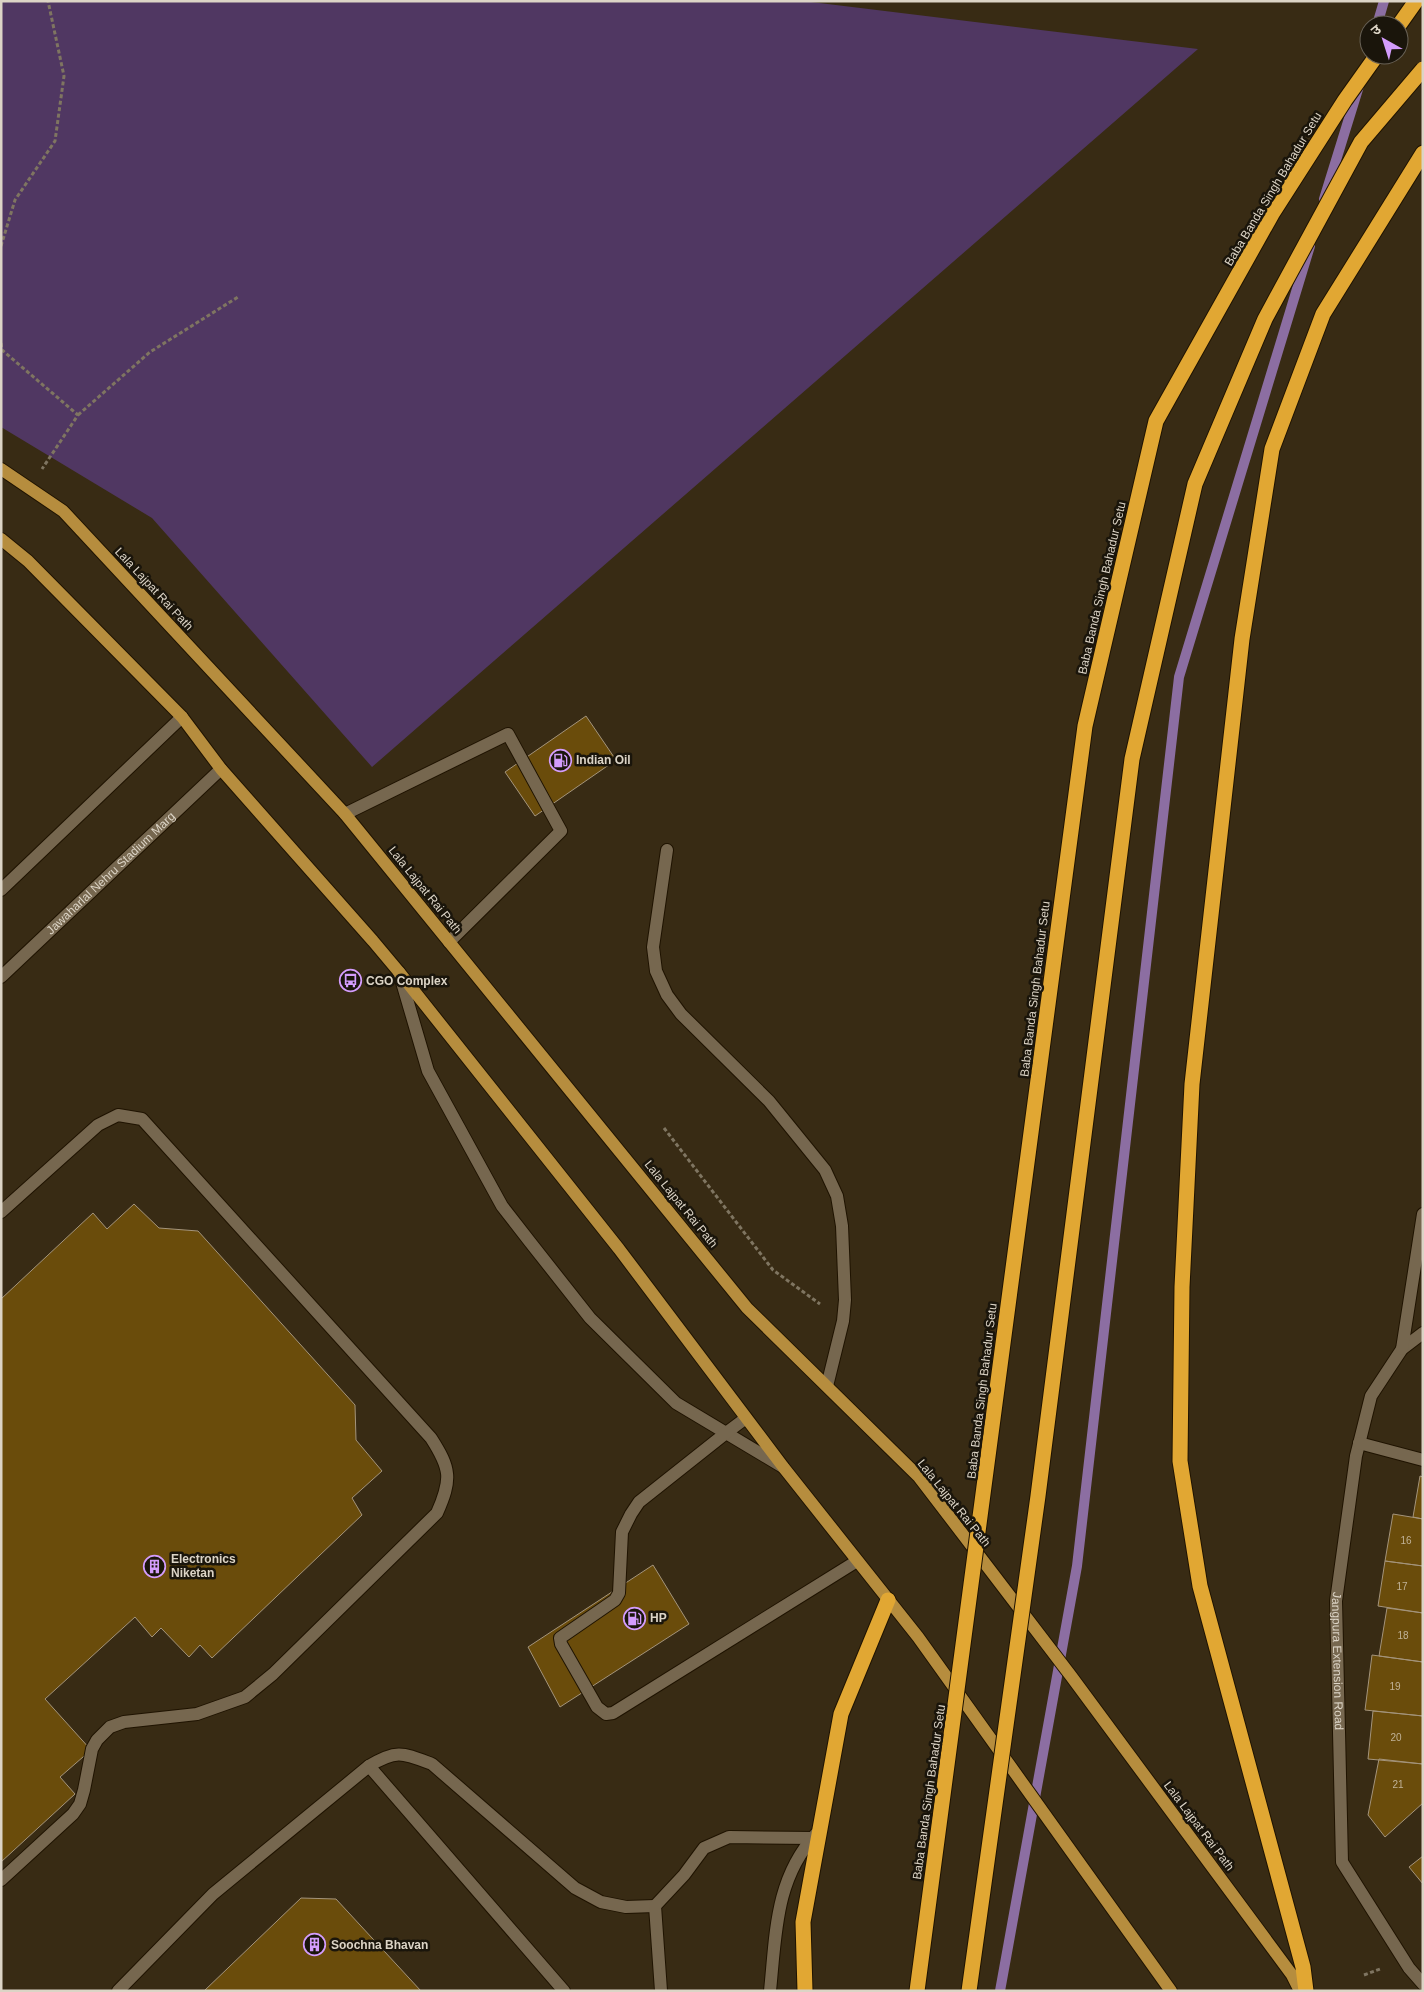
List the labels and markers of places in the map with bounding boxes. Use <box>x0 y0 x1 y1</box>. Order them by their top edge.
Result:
fuel station icon: Indian Oil <box>548 748 572 772</box>
place label: Indian Oil <box>576 753 631 767</box>
bus stop icon: CGO Complex <box>338 969 362 993</box>
place label: CGO Complex <box>366 974 448 988</box>
place label: Electronics Niketan <box>171 1552 236 1580</box>
building icon: Electronics Niketan <box>143 1554 167 1578</box>
fuel station icon: HP <box>622 1606 646 1630</box>
place label: HP <box>650 1611 667 1625</box>
building icon: Soochna Bhavan <box>303 1933 327 1957</box>
place label: Soochna Bhavan <box>331 1938 428 1952</box>

